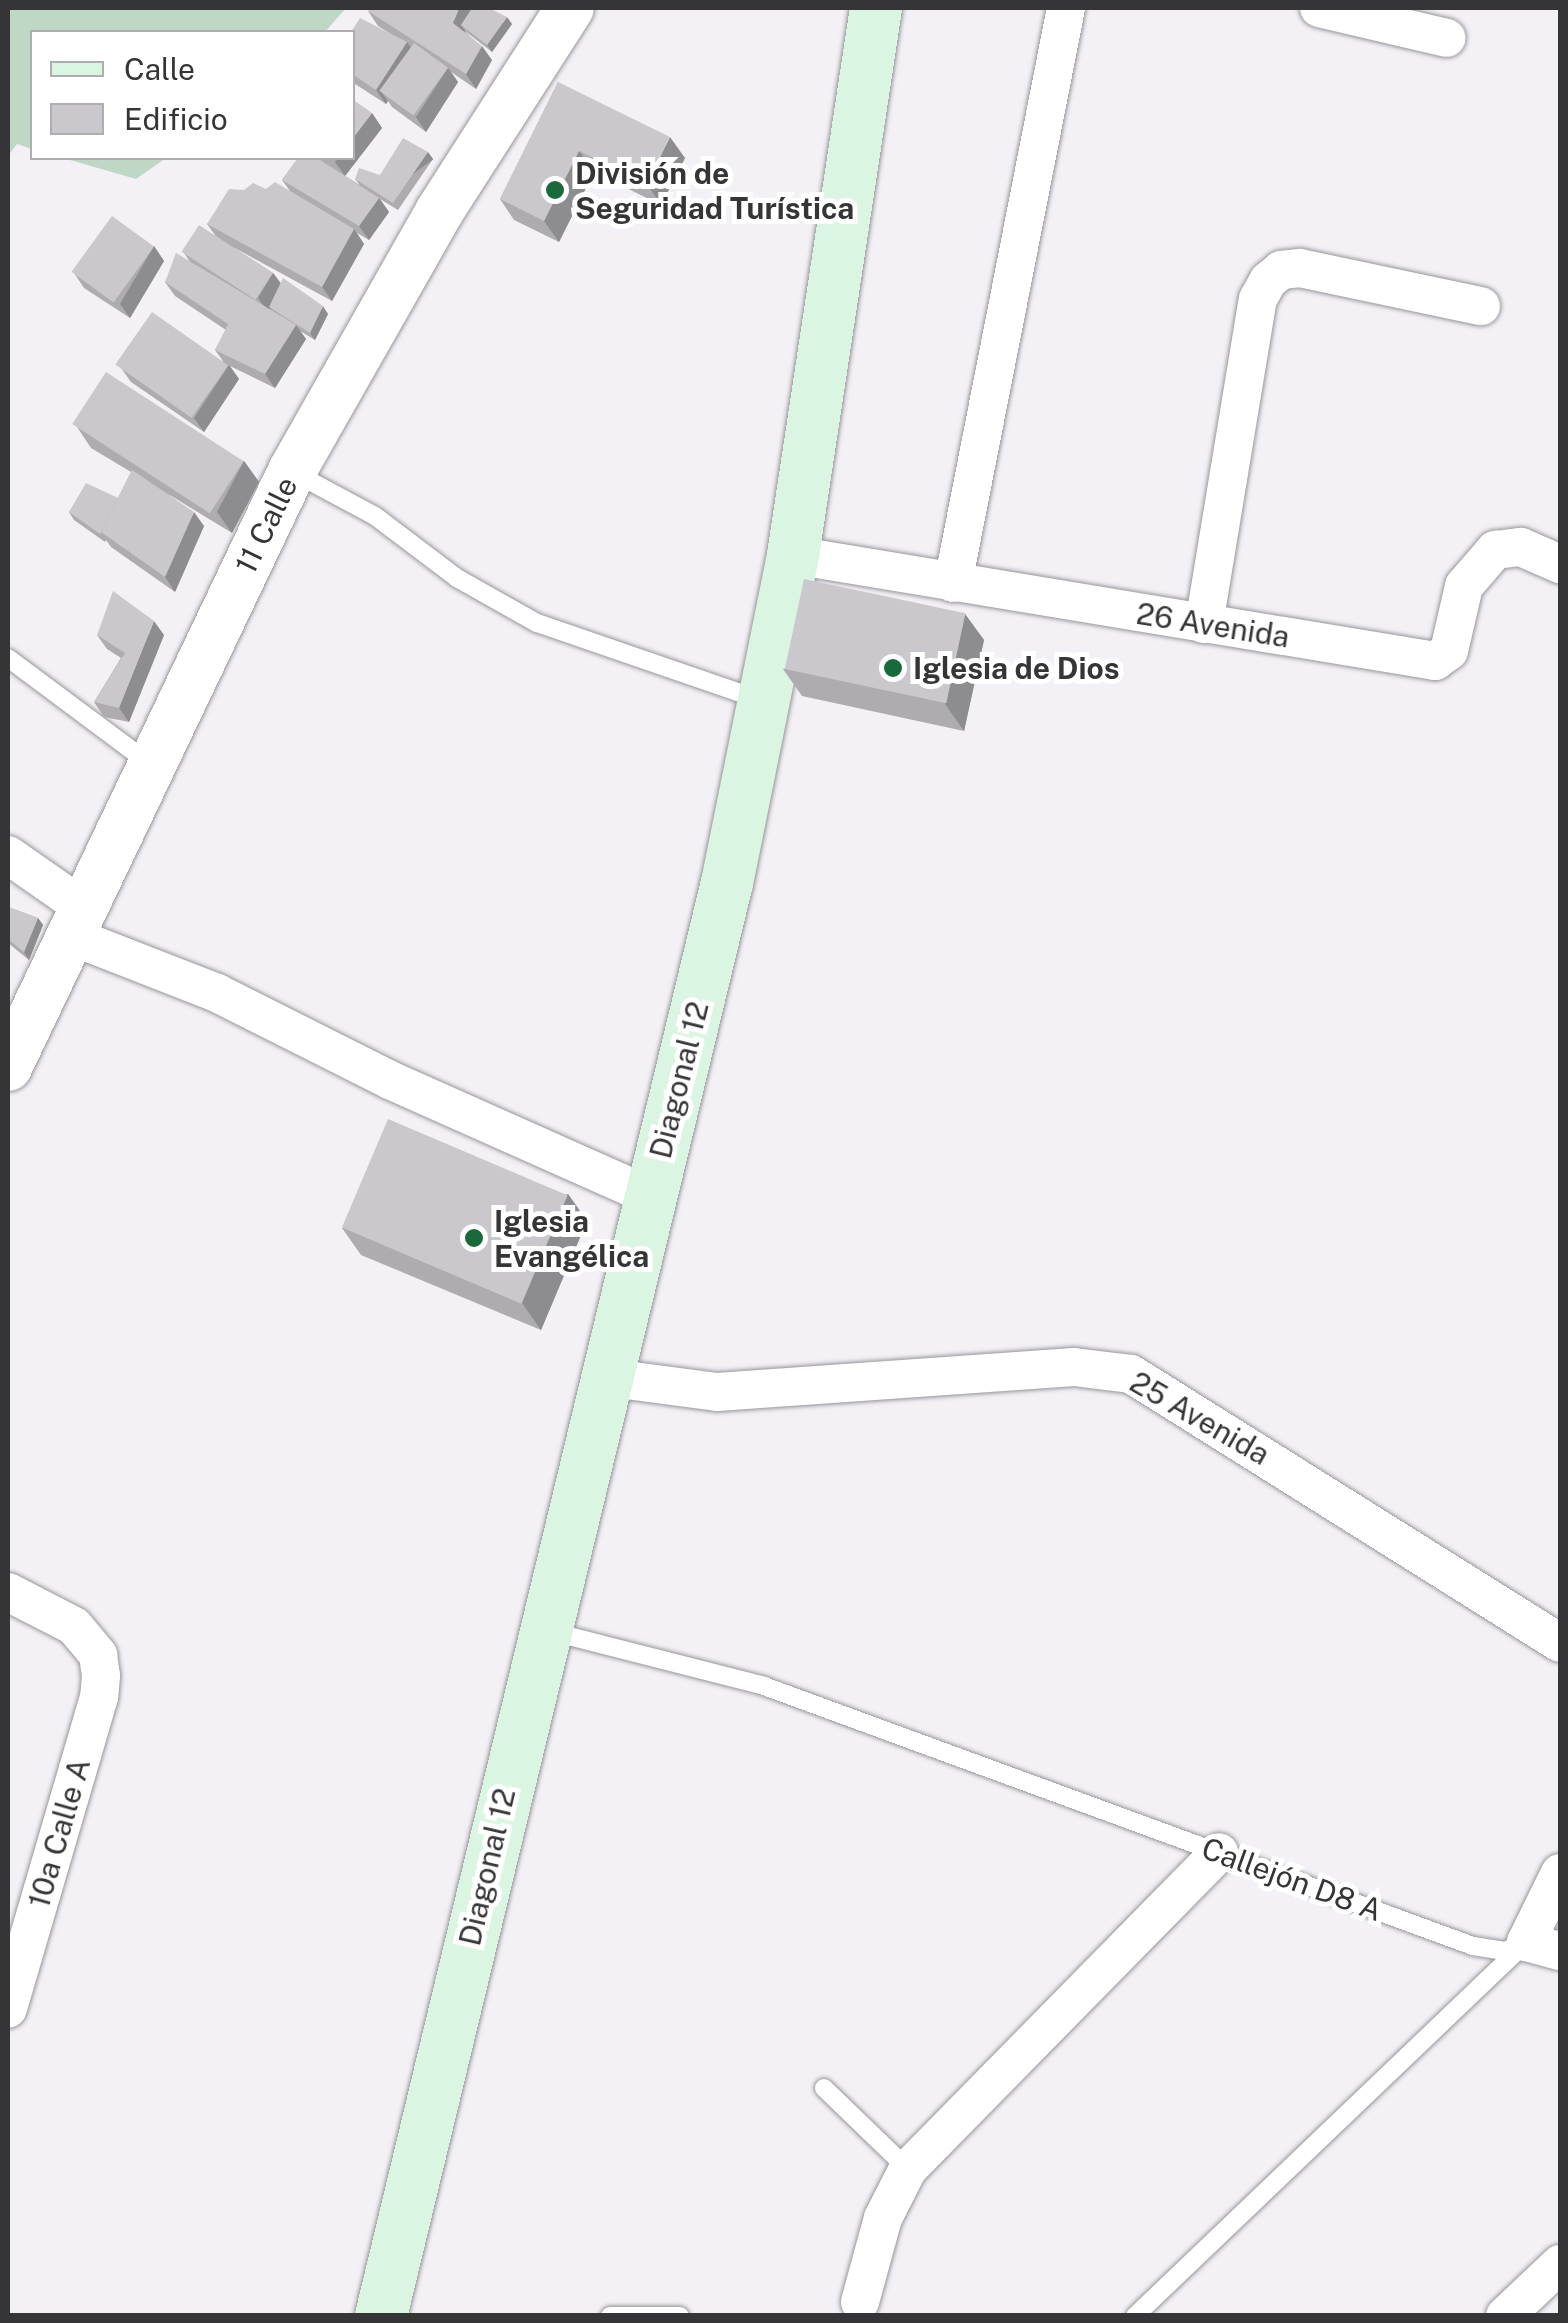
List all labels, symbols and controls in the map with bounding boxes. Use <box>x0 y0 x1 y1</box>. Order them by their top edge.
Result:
legend <box>30 30 355 160</box>
text: Calle <box>124 51 195 87</box>
text: Edificio <box>124 101 228 137</box>
place label: División de Seguridad Turística <box>575 155 854 226</box>
marker: División de Seguridad Turística <box>544 179 566 201</box>
street label: 11 Calle <box>227 471 305 579</box>
street label: 26 Avenida <box>1134 595 1292 655</box>
place label: Iglesia de Dios <box>913 650 1120 686</box>
marker: Iglesia de Dios <box>882 657 904 679</box>
street label: Diagonal 12 <box>642 998 716 1162</box>
place label: Iglesia Evangélica <box>494 1203 649 1274</box>
marker: Iglesia Evangélica <box>463 1227 485 1249</box>
street label: 25 Avenida <box>1124 1364 1276 1472</box>
street label: 10a Calle A <box>20 1754 98 1912</box>
street label: Diagonal 12 <box>451 1785 523 1949</box>
street label: Callejón D8 A <box>1197 1830 1387 1928</box>

